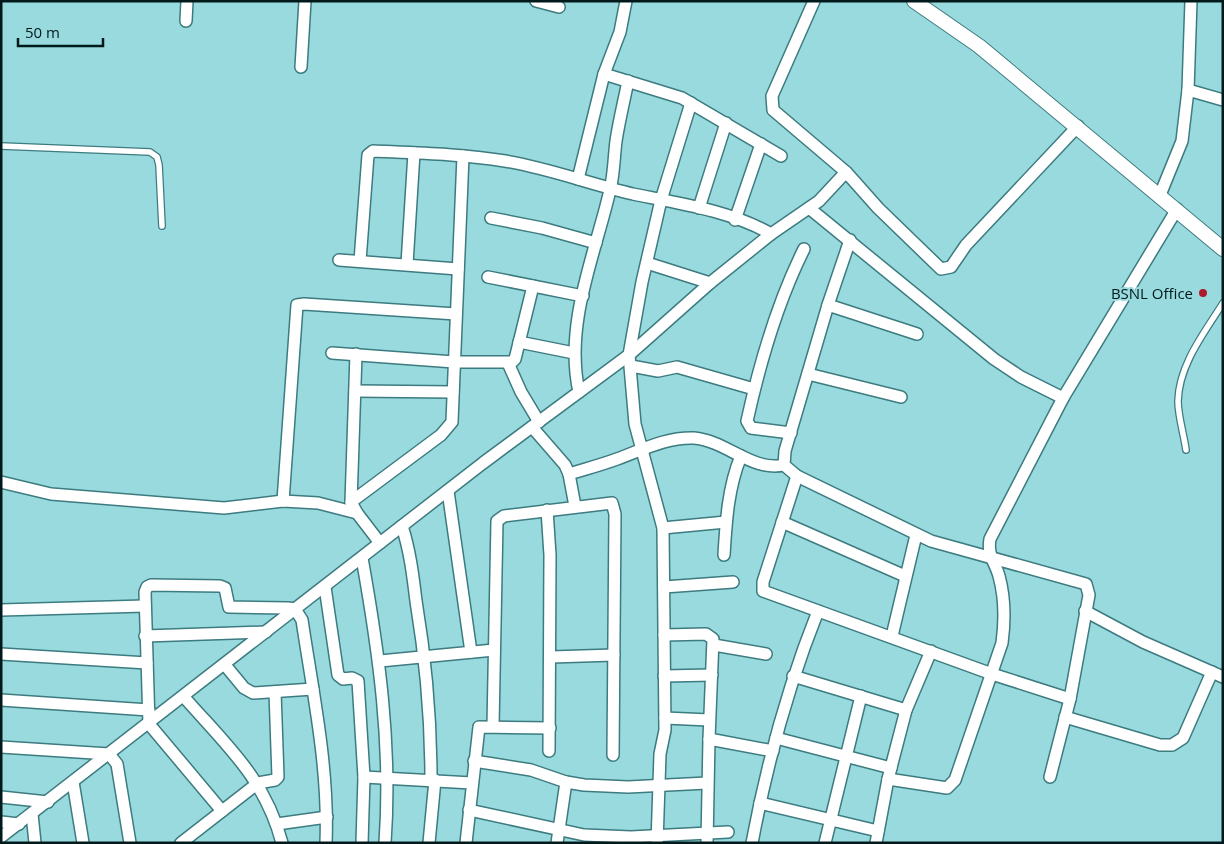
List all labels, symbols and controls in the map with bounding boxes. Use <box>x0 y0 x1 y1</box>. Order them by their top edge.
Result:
scale bar <box>18 15 102 47</box>
text: 50 m <box>25 22 60 42</box>
place label: BSNL Office <box>1111 283 1193 303</box>
marker: BSNL Office <box>1197 287 1209 299</box>

